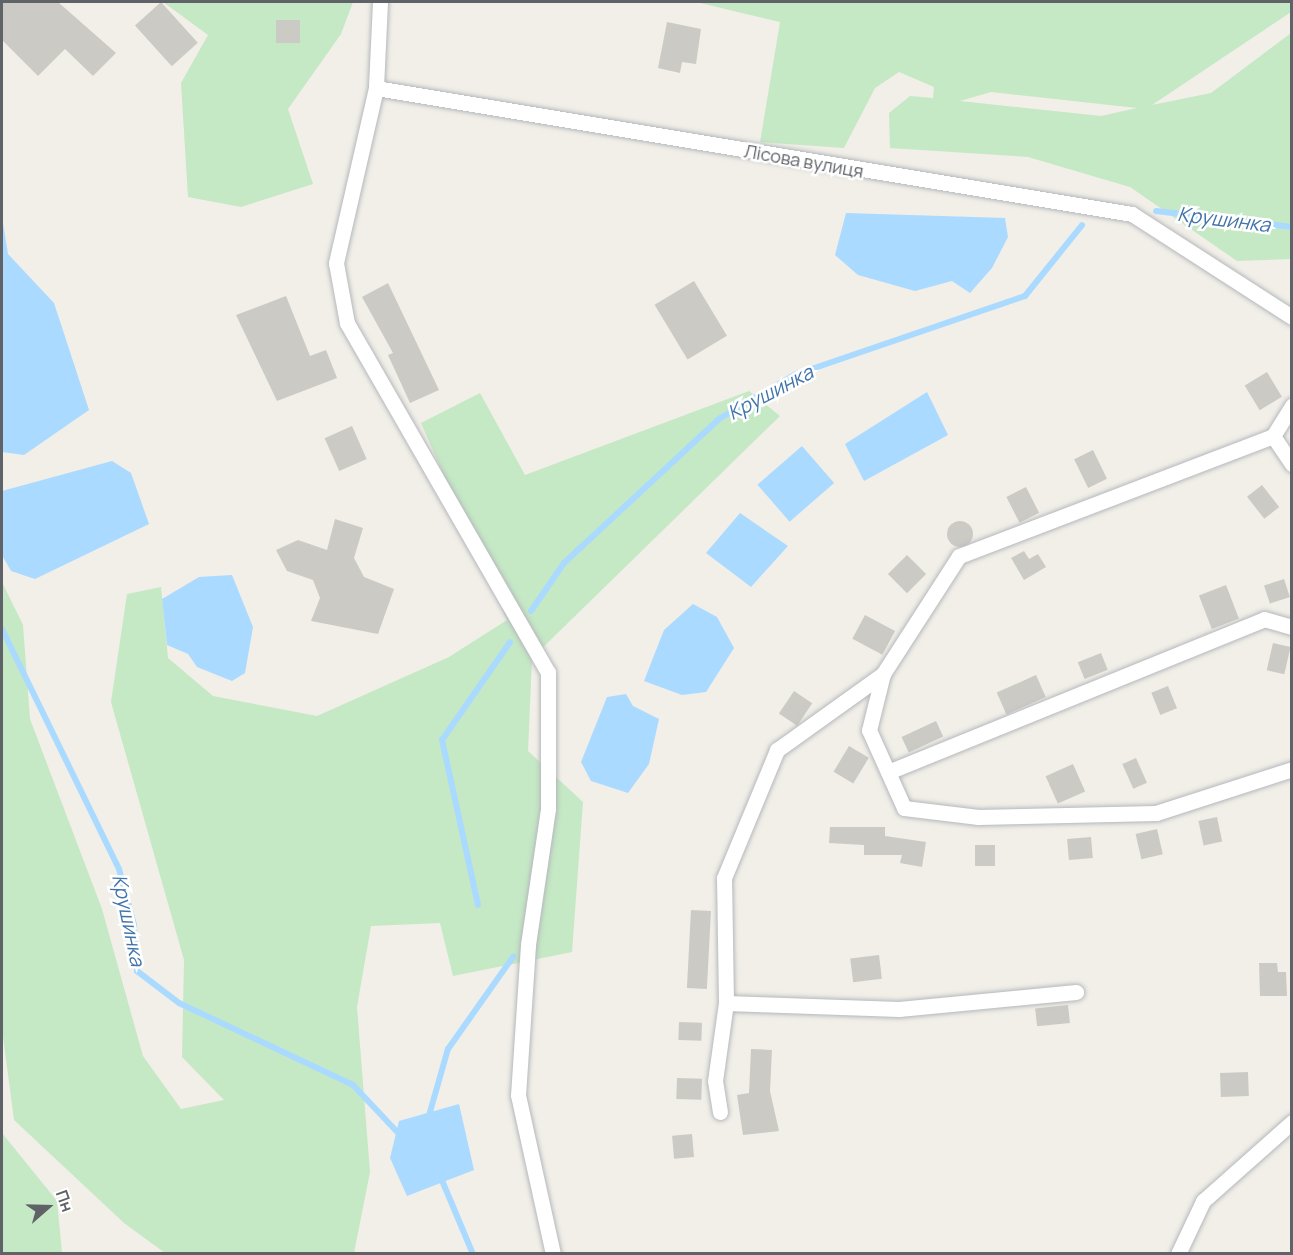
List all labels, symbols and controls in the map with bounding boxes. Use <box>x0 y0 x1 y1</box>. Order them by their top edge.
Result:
street label: Лісова вулиця <box>743 140 865 182</box>
water label: Крушинка <box>1176 201 1272 237</box>
water label: Крушинка <box>723 360 817 424</box>
water label: Крушинка <box>108 872 150 968</box>
north arrow <box>18 1177 78 1237</box>
text: Пн <box>51 1187 79 1215</box>

